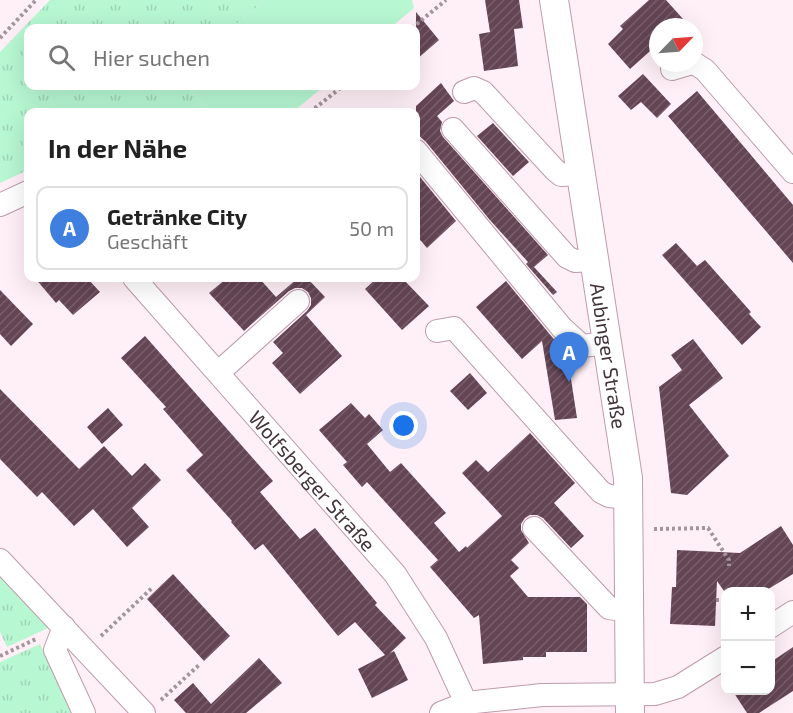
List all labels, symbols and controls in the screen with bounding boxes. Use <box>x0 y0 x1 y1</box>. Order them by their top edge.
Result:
north arrow <box>649 18 703 72</box>
search box <box>24 24 420 90</box>
icon: search <box>45 41 78 74</box>
text: Hier suchen <box>93 44 210 70</box>
text: In der Nähe <box>48 132 187 163</box>
text: Getränke City <box>107 203 247 229</box>
text: A <box>63 216 76 240</box>
text: 50 m <box>349 216 394 240</box>
text: Geschäft <box>107 229 188 253</box>
street label: Aubinger Straße <box>586 281 632 431</box>
pin: A <box>550 332 588 382</box>
street label: Wolfsberger Straße <box>244 405 381 556</box>
your location <box>389 411 418 440</box>
map controls <box>721 587 775 695</box>
button: + <box>721 587 775 641</box>
button: − <box>721 641 775 695</box>

